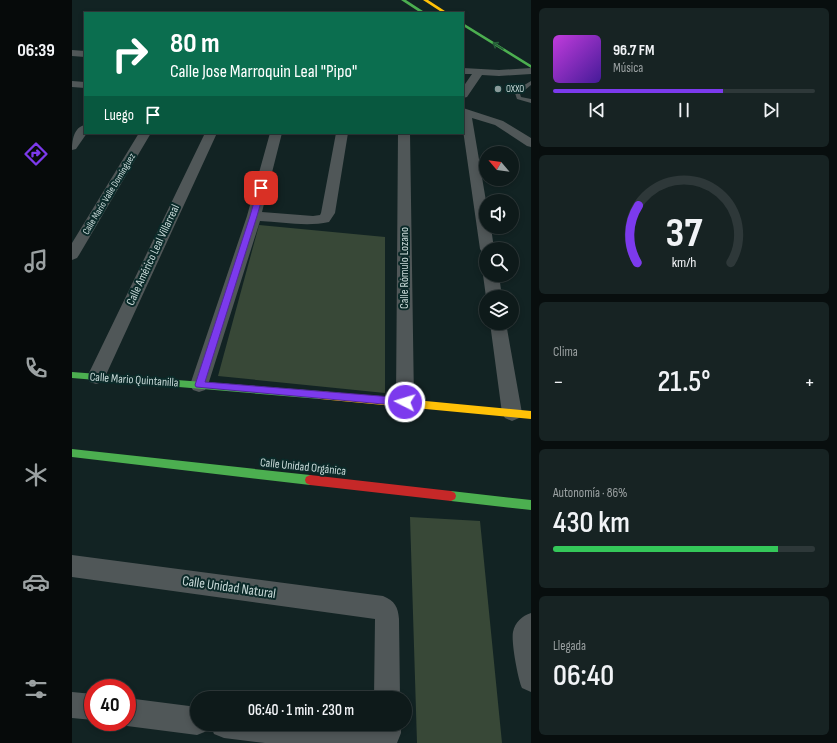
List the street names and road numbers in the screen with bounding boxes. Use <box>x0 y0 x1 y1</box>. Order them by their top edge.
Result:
street label: Calle Mario Valle Domínguez <box>80 151 138 237</box>
street label: Calle Américo Leal Villarreal <box>123 202 183 308</box>
street label: Calle Rómulo Lozano <box>397 227 412 309</box>
street label: Calle Mario Quintanilla <box>89 369 179 391</box>
street label: Calle Unidad Orgánica <box>259 455 347 479</box>
street label: Calle Unidad Natural <box>181 572 277 602</box>

